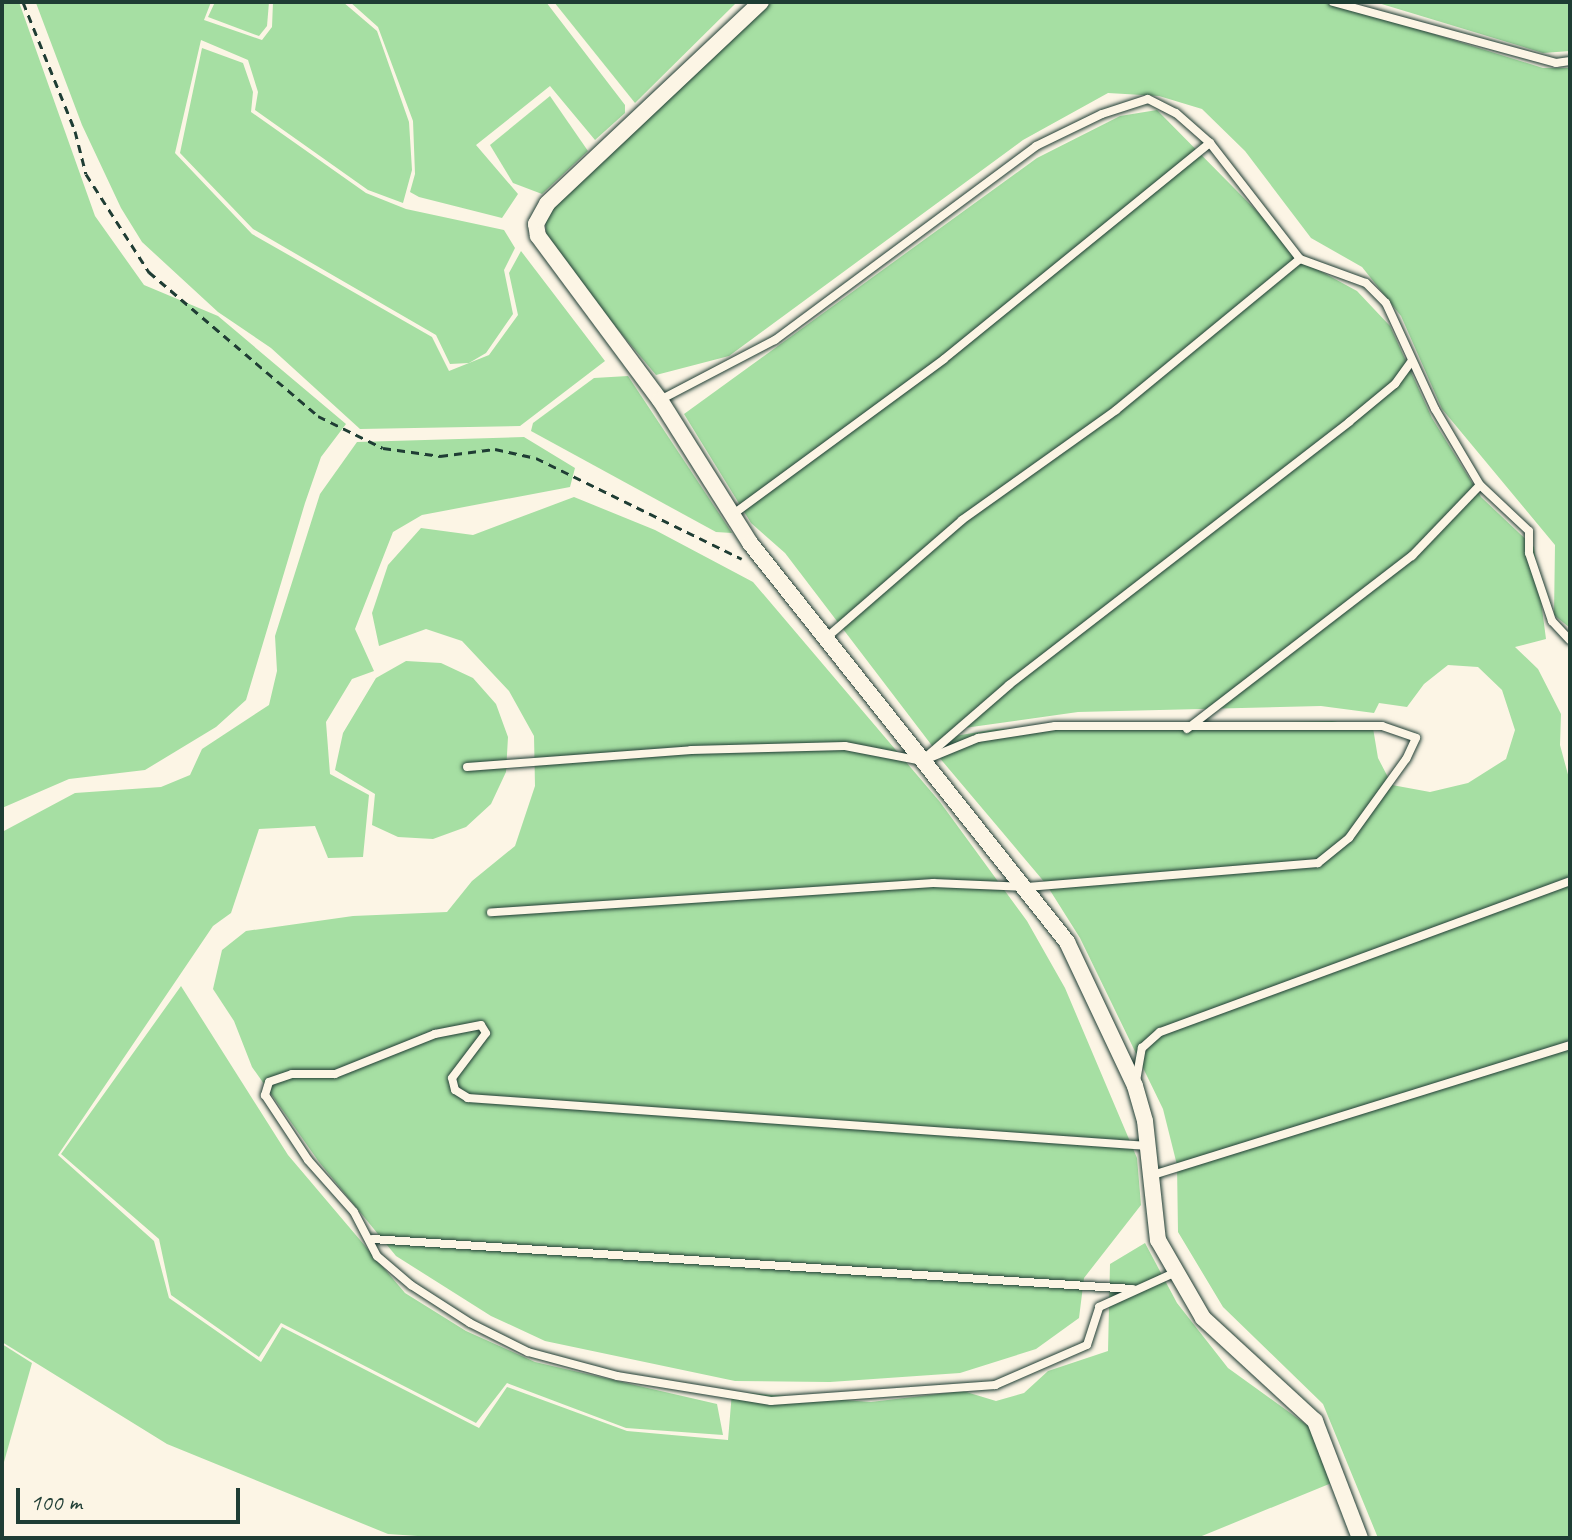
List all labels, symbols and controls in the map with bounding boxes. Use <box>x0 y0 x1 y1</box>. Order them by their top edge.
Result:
scale bar <box>20 1472 244 1522</box>
text: 100 m <box>30 1487 82 1517</box>

